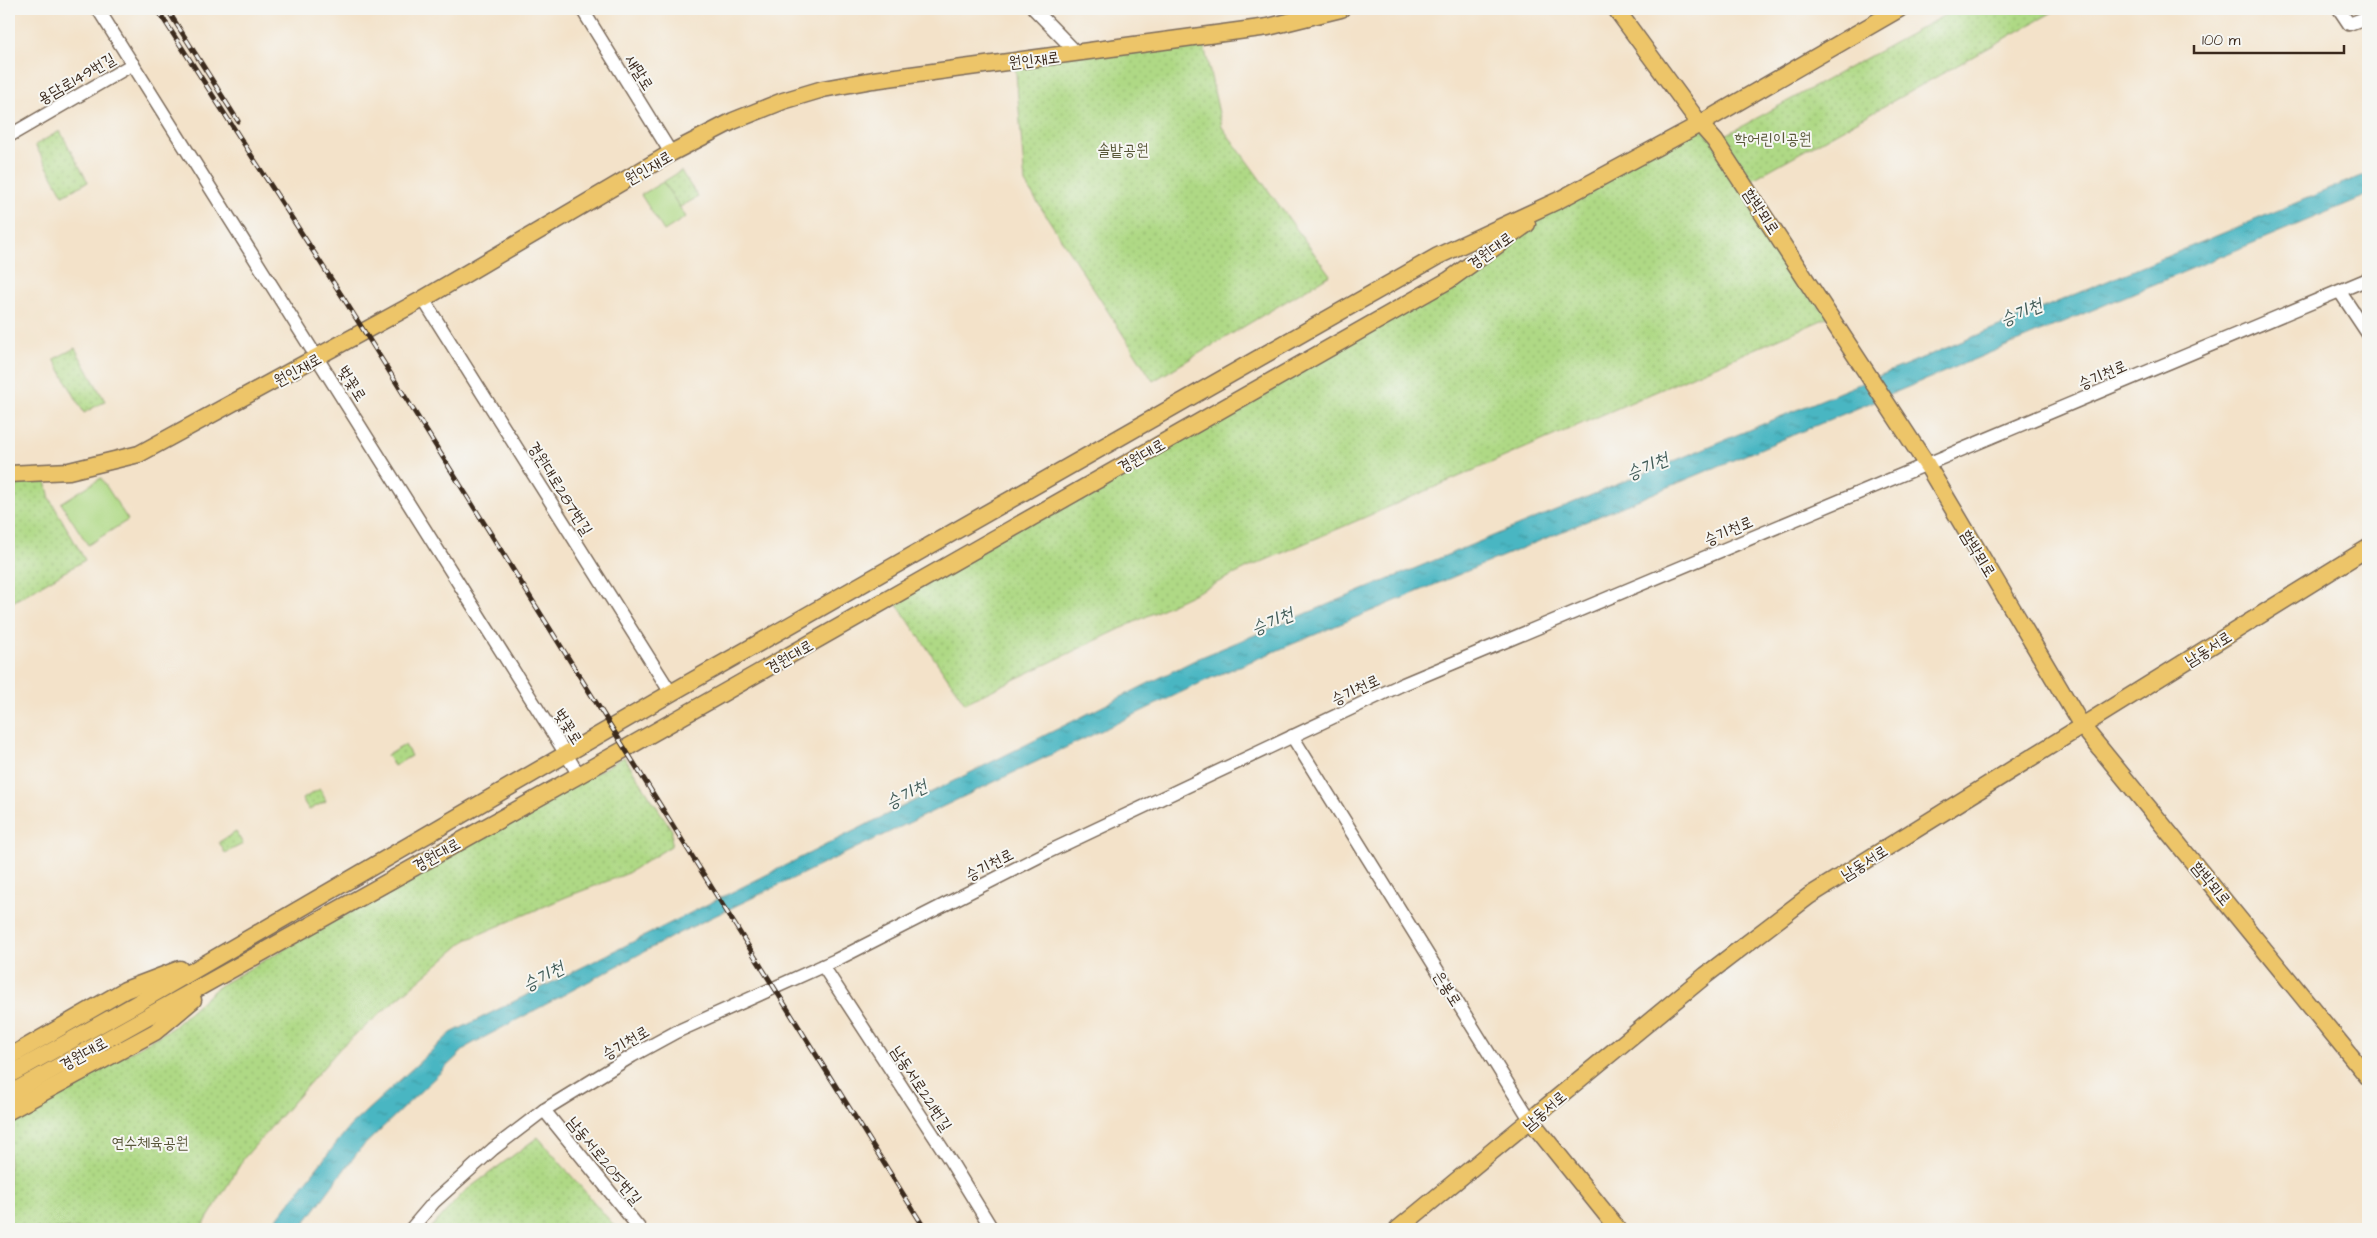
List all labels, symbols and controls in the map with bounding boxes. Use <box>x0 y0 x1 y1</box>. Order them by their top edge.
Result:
scale bar <box>2194 22 2344 54</box>
text: 100 m <box>2202 30 2241 51</box>
street label: 원인재로 <box>1007 46 1061 74</box>
street label: 용담로149번길 <box>34 48 120 110</box>
street label: 새말로 <box>620 50 659 95</box>
park label: 학어린이공원 <box>1734 128 1812 150</box>
park label: 솔밭공원 <box>1097 139 1149 161</box>
street label: 원인재로 <box>621 145 676 190</box>
street label: 함박뫼로 <box>1738 184 1784 239</box>
street label: 경원대로 <box>1463 227 1518 275</box>
water label: 승기천 <box>1996 292 2047 332</box>
street label: 원인재로 <box>270 348 325 392</box>
street label: 승기천로 <box>2074 355 2130 395</box>
street label: 벚꽃로 <box>333 361 372 406</box>
street label: 경원대로 <box>1114 433 1169 478</box>
street label: 경원대로287번길 <box>523 437 598 540</box>
water label: 승기천 <box>1622 446 1673 486</box>
street label: 승기천로 <box>1700 511 1756 551</box>
street label: 함박뫼로 <box>1955 526 2001 581</box>
water label: 승기천 <box>1247 601 1298 641</box>
street label: 남동서로 <box>2181 626 2236 672</box>
street label: 경원대로 <box>762 634 817 679</box>
street label: 승기천로 <box>1327 669 1383 711</box>
street label: 벚꽃로 <box>549 704 588 749</box>
water label: 승기천 <box>881 773 933 815</box>
street label: 경원대로 <box>409 833 464 877</box>
street label: 남동서로 <box>1837 840 1892 886</box>
street label: 승기천로 <box>962 843 1017 886</box>
street label: 함박뫼로 <box>2186 857 2236 911</box>
water label: 승기천 <box>518 955 570 997</box>
street label: 은봉로 <box>1428 966 1467 1011</box>
street label: 승기천로 <box>598 1020 653 1065</box>
street label: 경원대로 <box>56 1032 111 1076</box>
street label: 남동서로221번길 <box>885 1042 957 1136</box>
street label: 남동서로 <box>1518 1086 1571 1136</box>
street label: 남동서로205번길 <box>562 1112 647 1210</box>
park label: 연수체육공원 <box>111 1132 189 1154</box>

